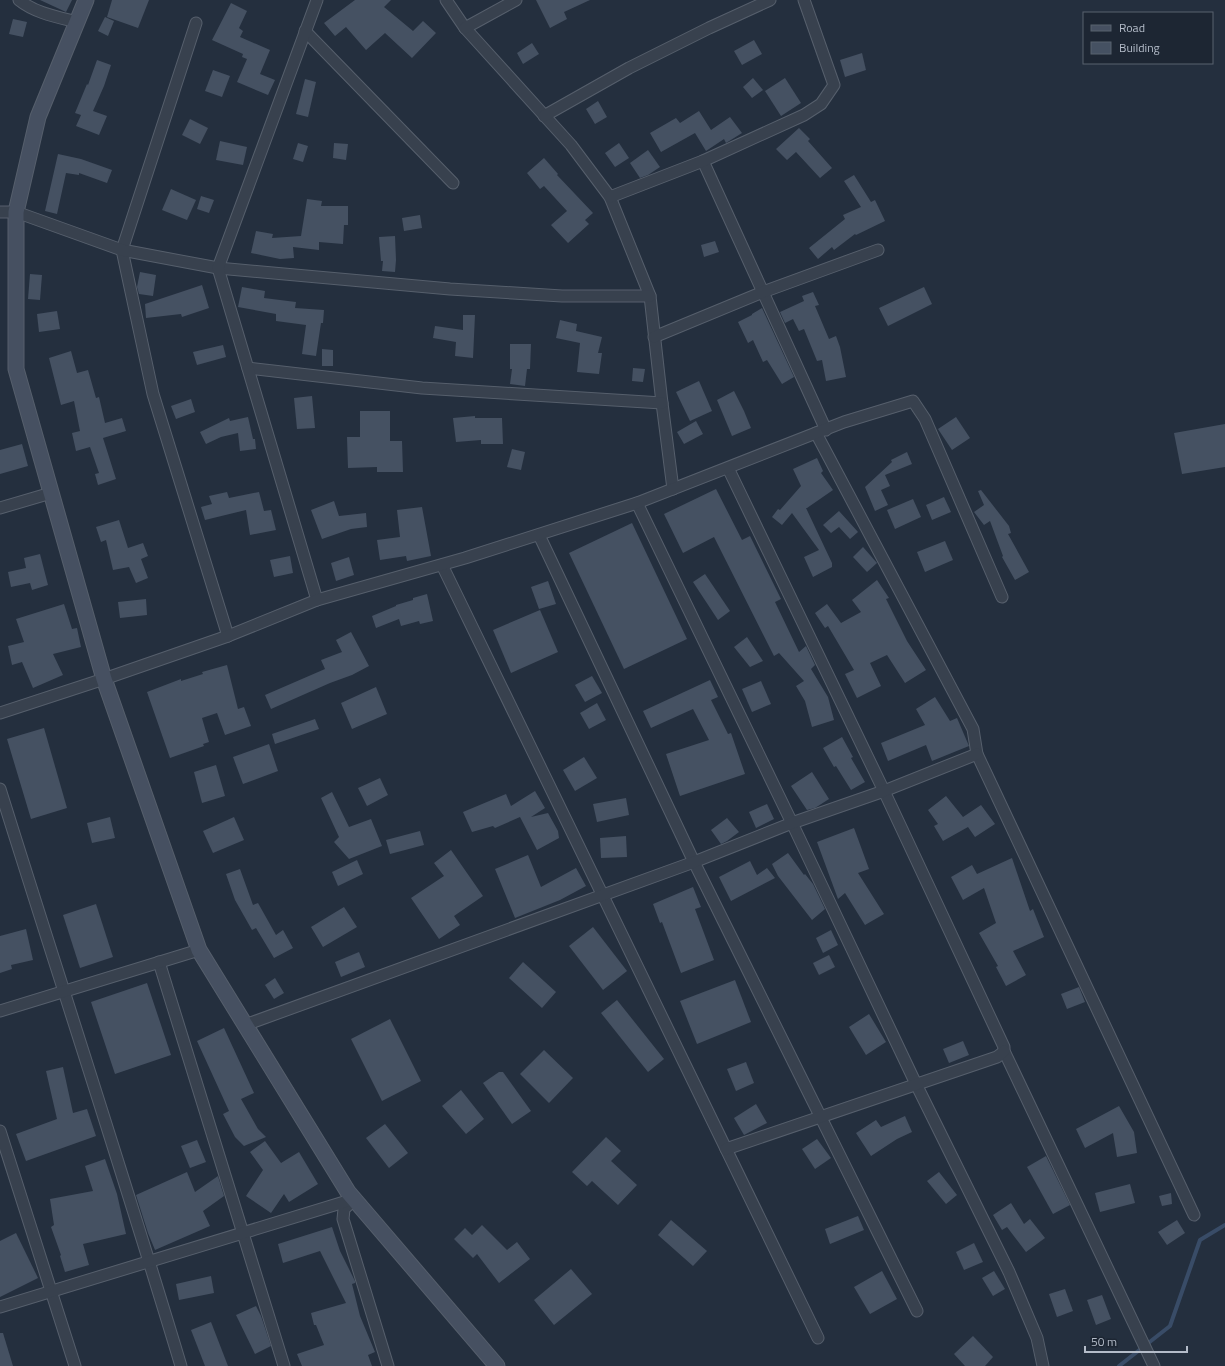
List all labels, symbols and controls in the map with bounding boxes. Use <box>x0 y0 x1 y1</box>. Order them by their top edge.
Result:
legend <box>1083 12 1213 64</box>
text: Road <box>1119 18 1145 37</box>
text: Building <box>1119 38 1160 57</box>
scale bar <box>1085 1328 1187 1354</box>
text: 50 m <box>1091 1332 1117 1351</box>

